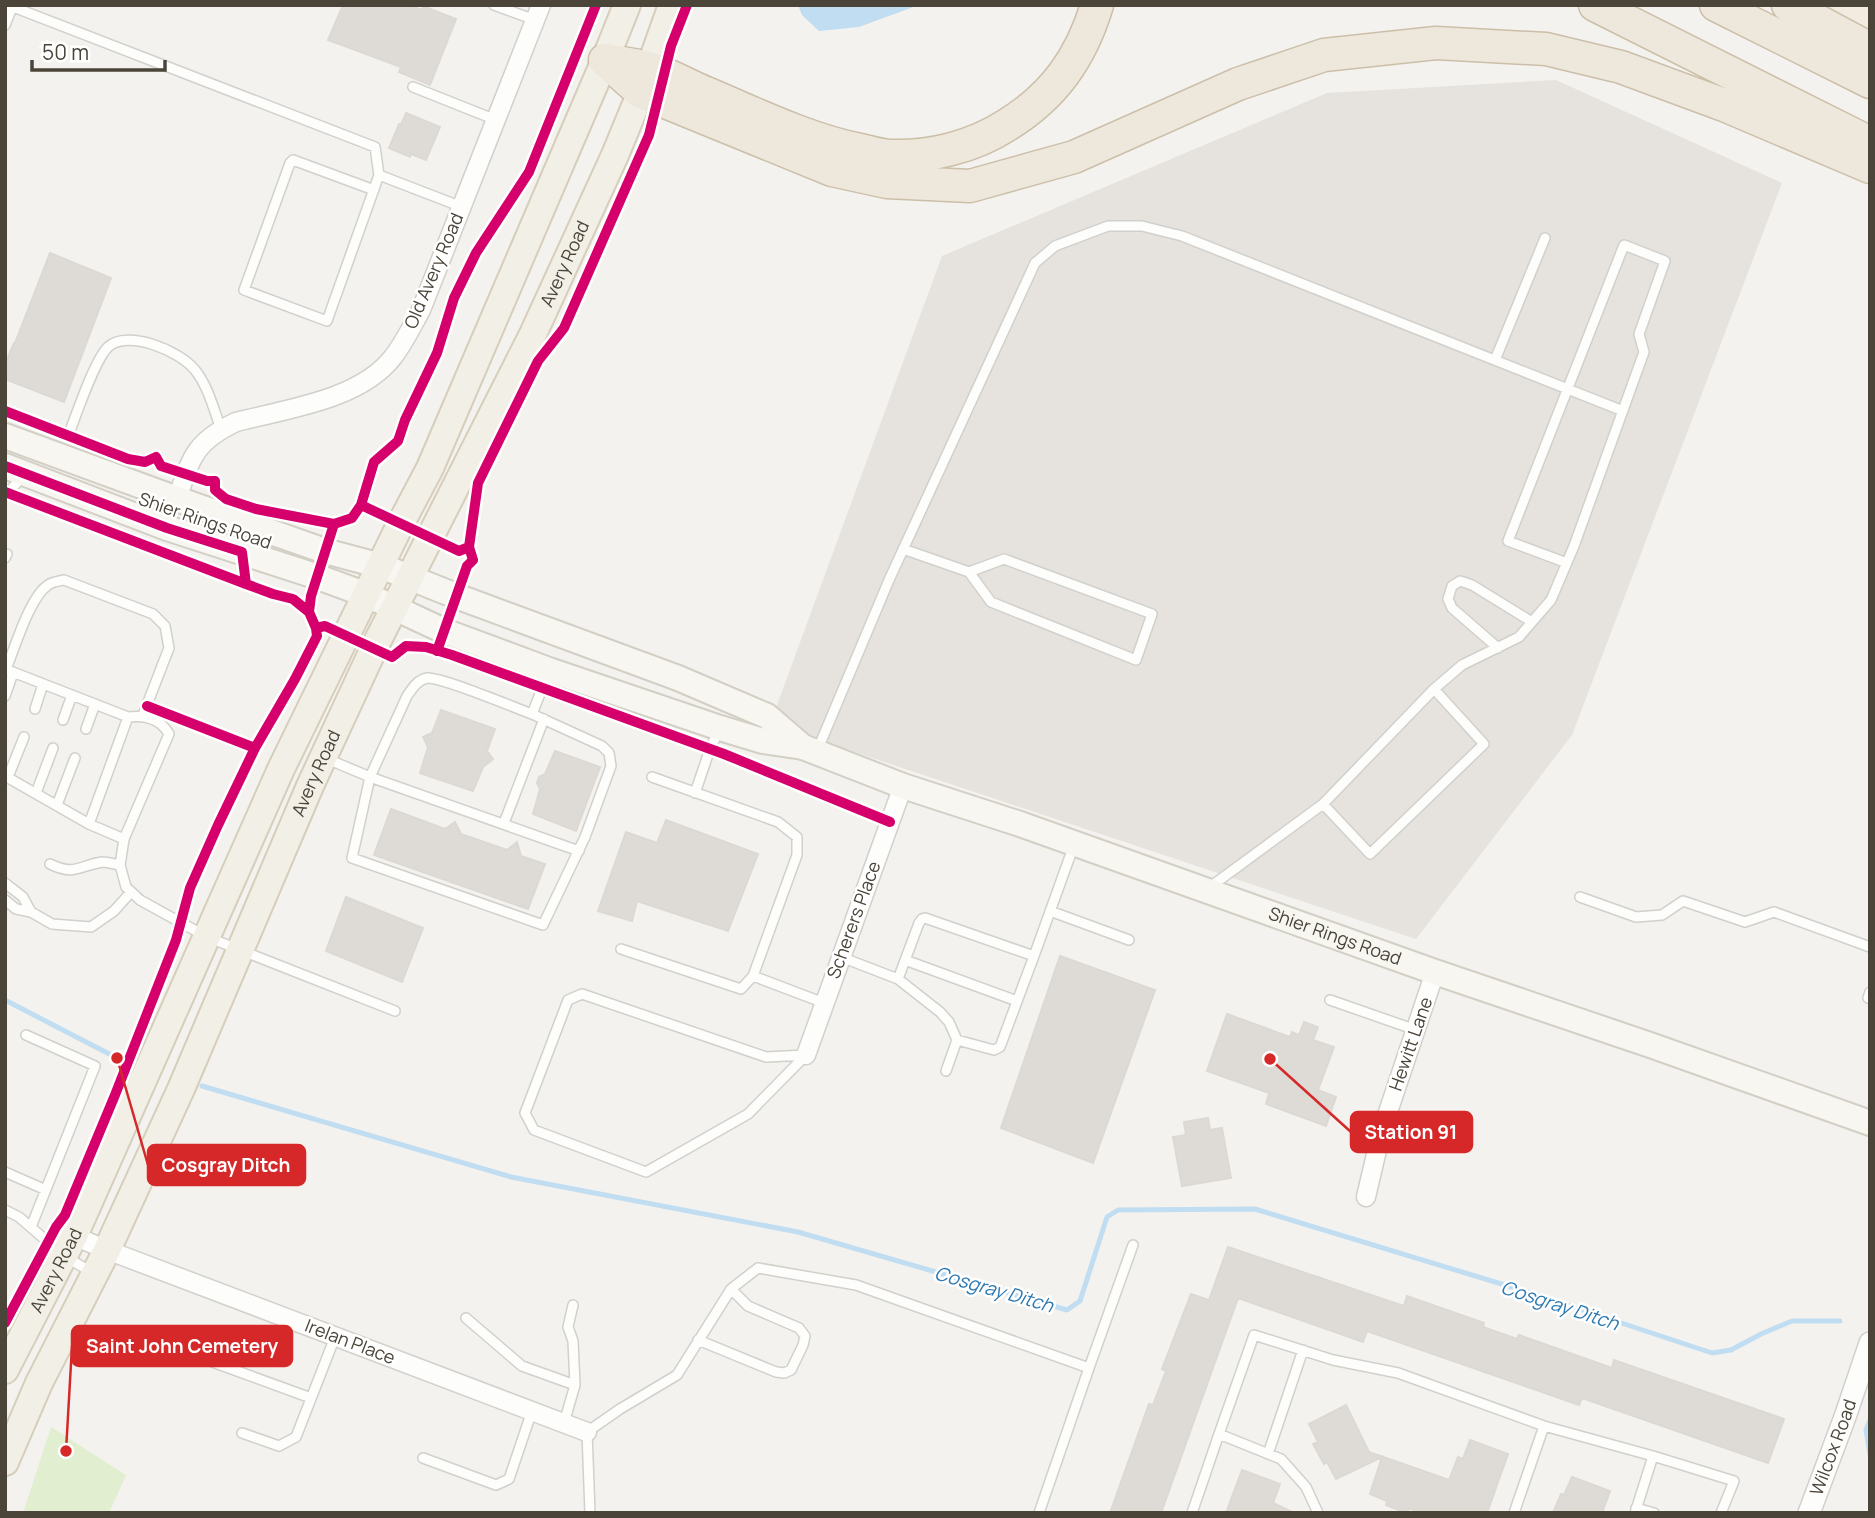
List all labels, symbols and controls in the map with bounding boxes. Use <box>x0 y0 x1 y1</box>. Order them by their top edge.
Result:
scale bar <box>32 28 164 72</box>
text: 50 m <box>42 38 89 66</box>
street label: Old Avery Road <box>398 209 468 332</box>
street label: Avery Road <box>534 217 594 310</box>
street label: Shier Rings Road <box>136 486 275 554</box>
street label: Avery Road <box>286 726 345 820</box>
street label: Scherers Place <box>821 857 885 982</box>
street label: Shier Rings Road <box>1266 901 1405 970</box>
street label: Hewitt Lane <box>1383 994 1437 1094</box>
callout: Station 91 <box>1351 1112 1472 1152</box>
text: Station 91 <box>1365 1119 1457 1145</box>
callout: Cosgray Ditch <box>148 1145 305 1185</box>
text: Cosgray Ditch <box>162 1152 290 1178</box>
street label: Avery Road <box>24 1224 87 1316</box>
water label: Cosgray Ditch <box>932 1260 1057 1319</box>
water label: Cosgray Ditch <box>1498 1274 1623 1337</box>
street label: Irelan Place <box>302 1313 399 1369</box>
callout: Saint John Cemetery <box>72 1326 292 1366</box>
text: Saint John Cemetery <box>86 1333 278 1359</box>
street label: Wilcox Road <box>1804 1396 1861 1499</box>

